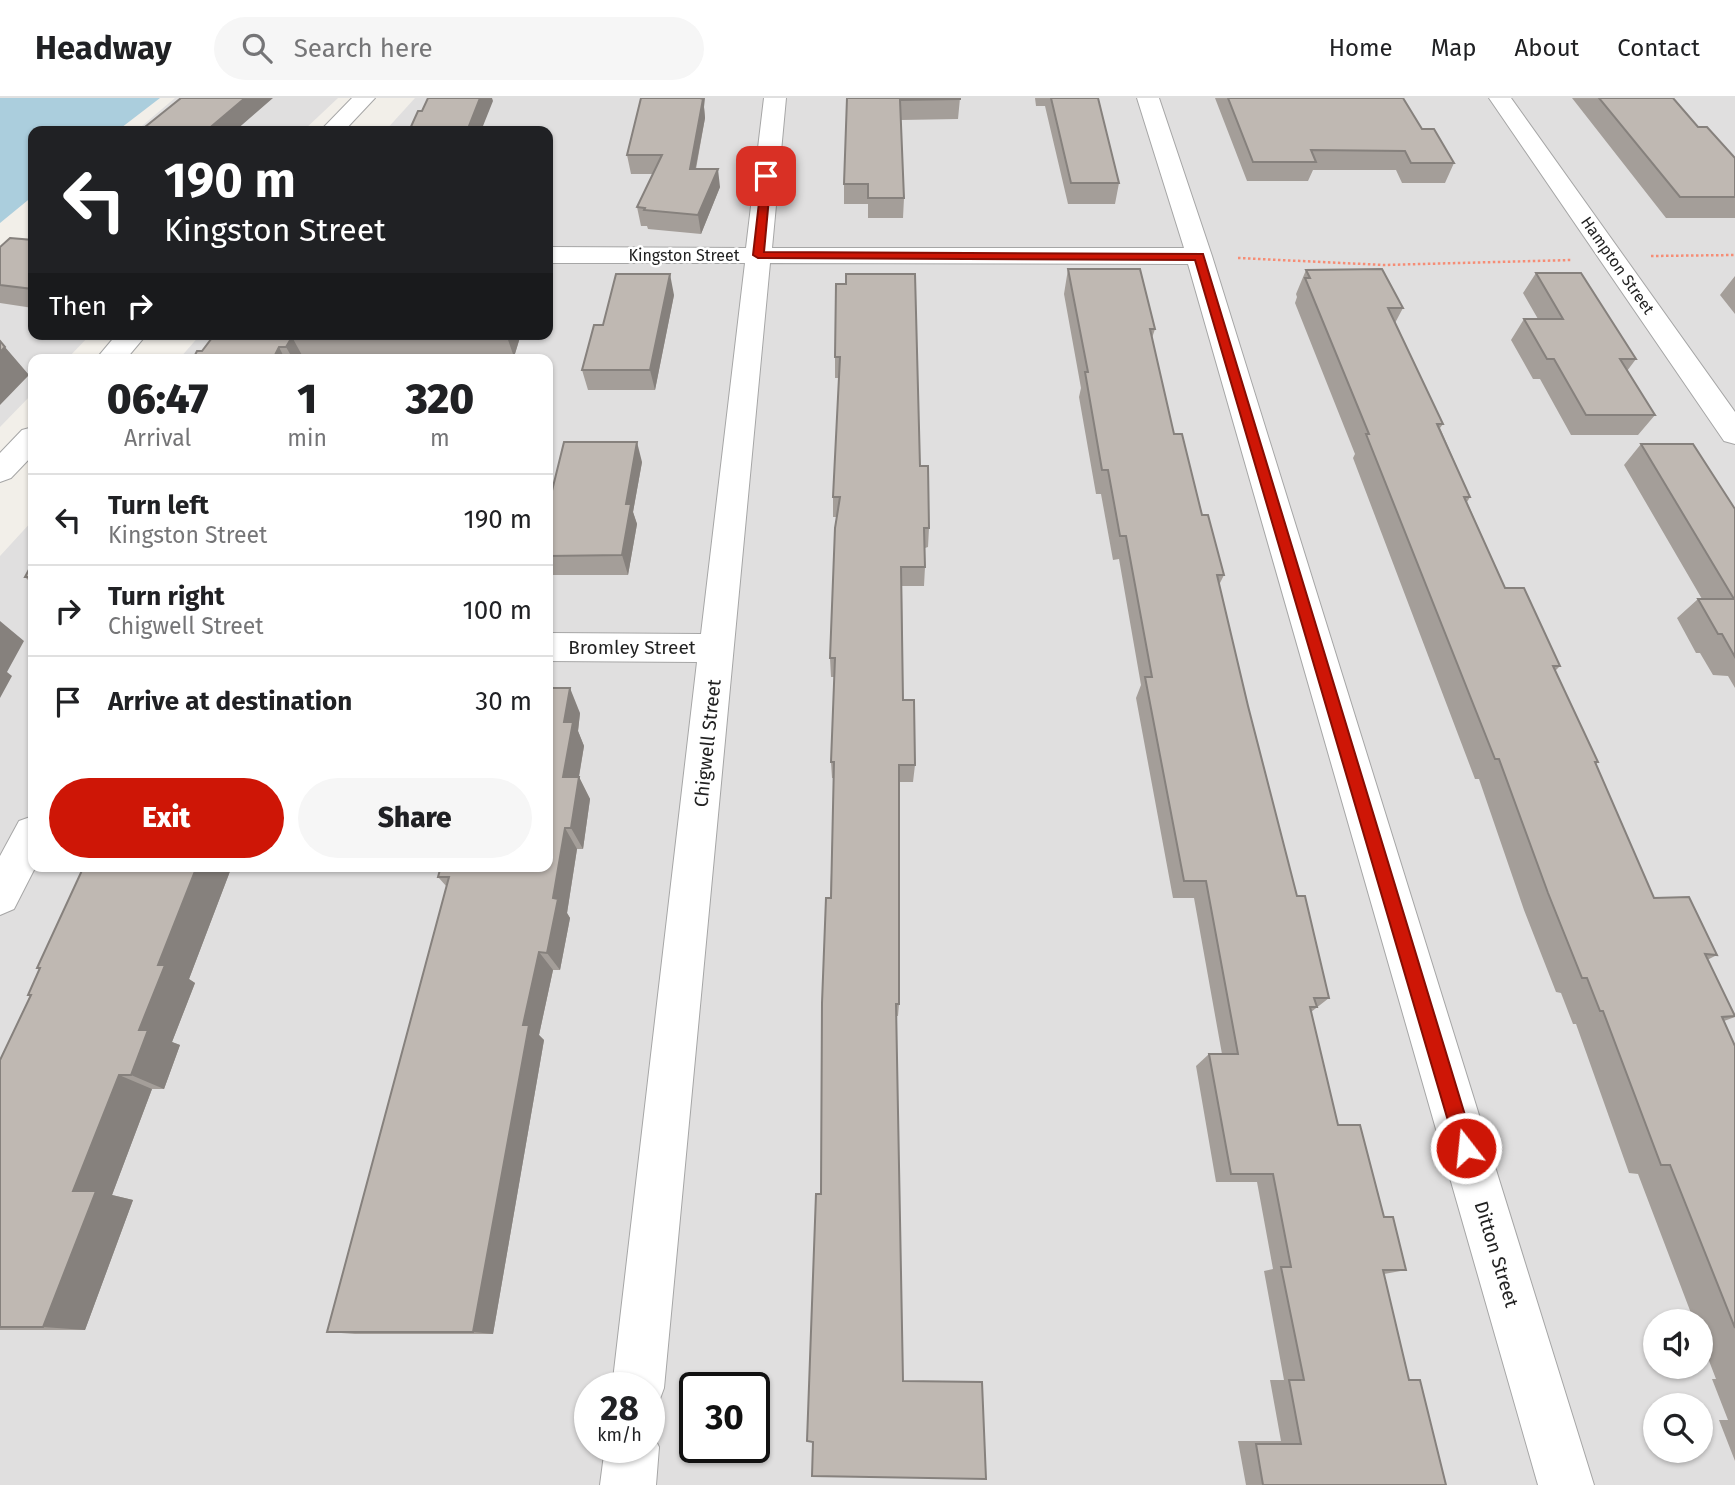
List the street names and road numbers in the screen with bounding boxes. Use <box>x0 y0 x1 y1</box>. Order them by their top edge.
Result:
street label: Hampton Street <box>1577 213 1658 318</box>
street label: Kingston Street <box>629 246 740 265</box>
street label: Bromley Street <box>568 636 696 659</box>
street label: Chigwell Street <box>689 678 726 808</box>
street label: Ditton Street <box>1469 1198 1524 1310</box>

